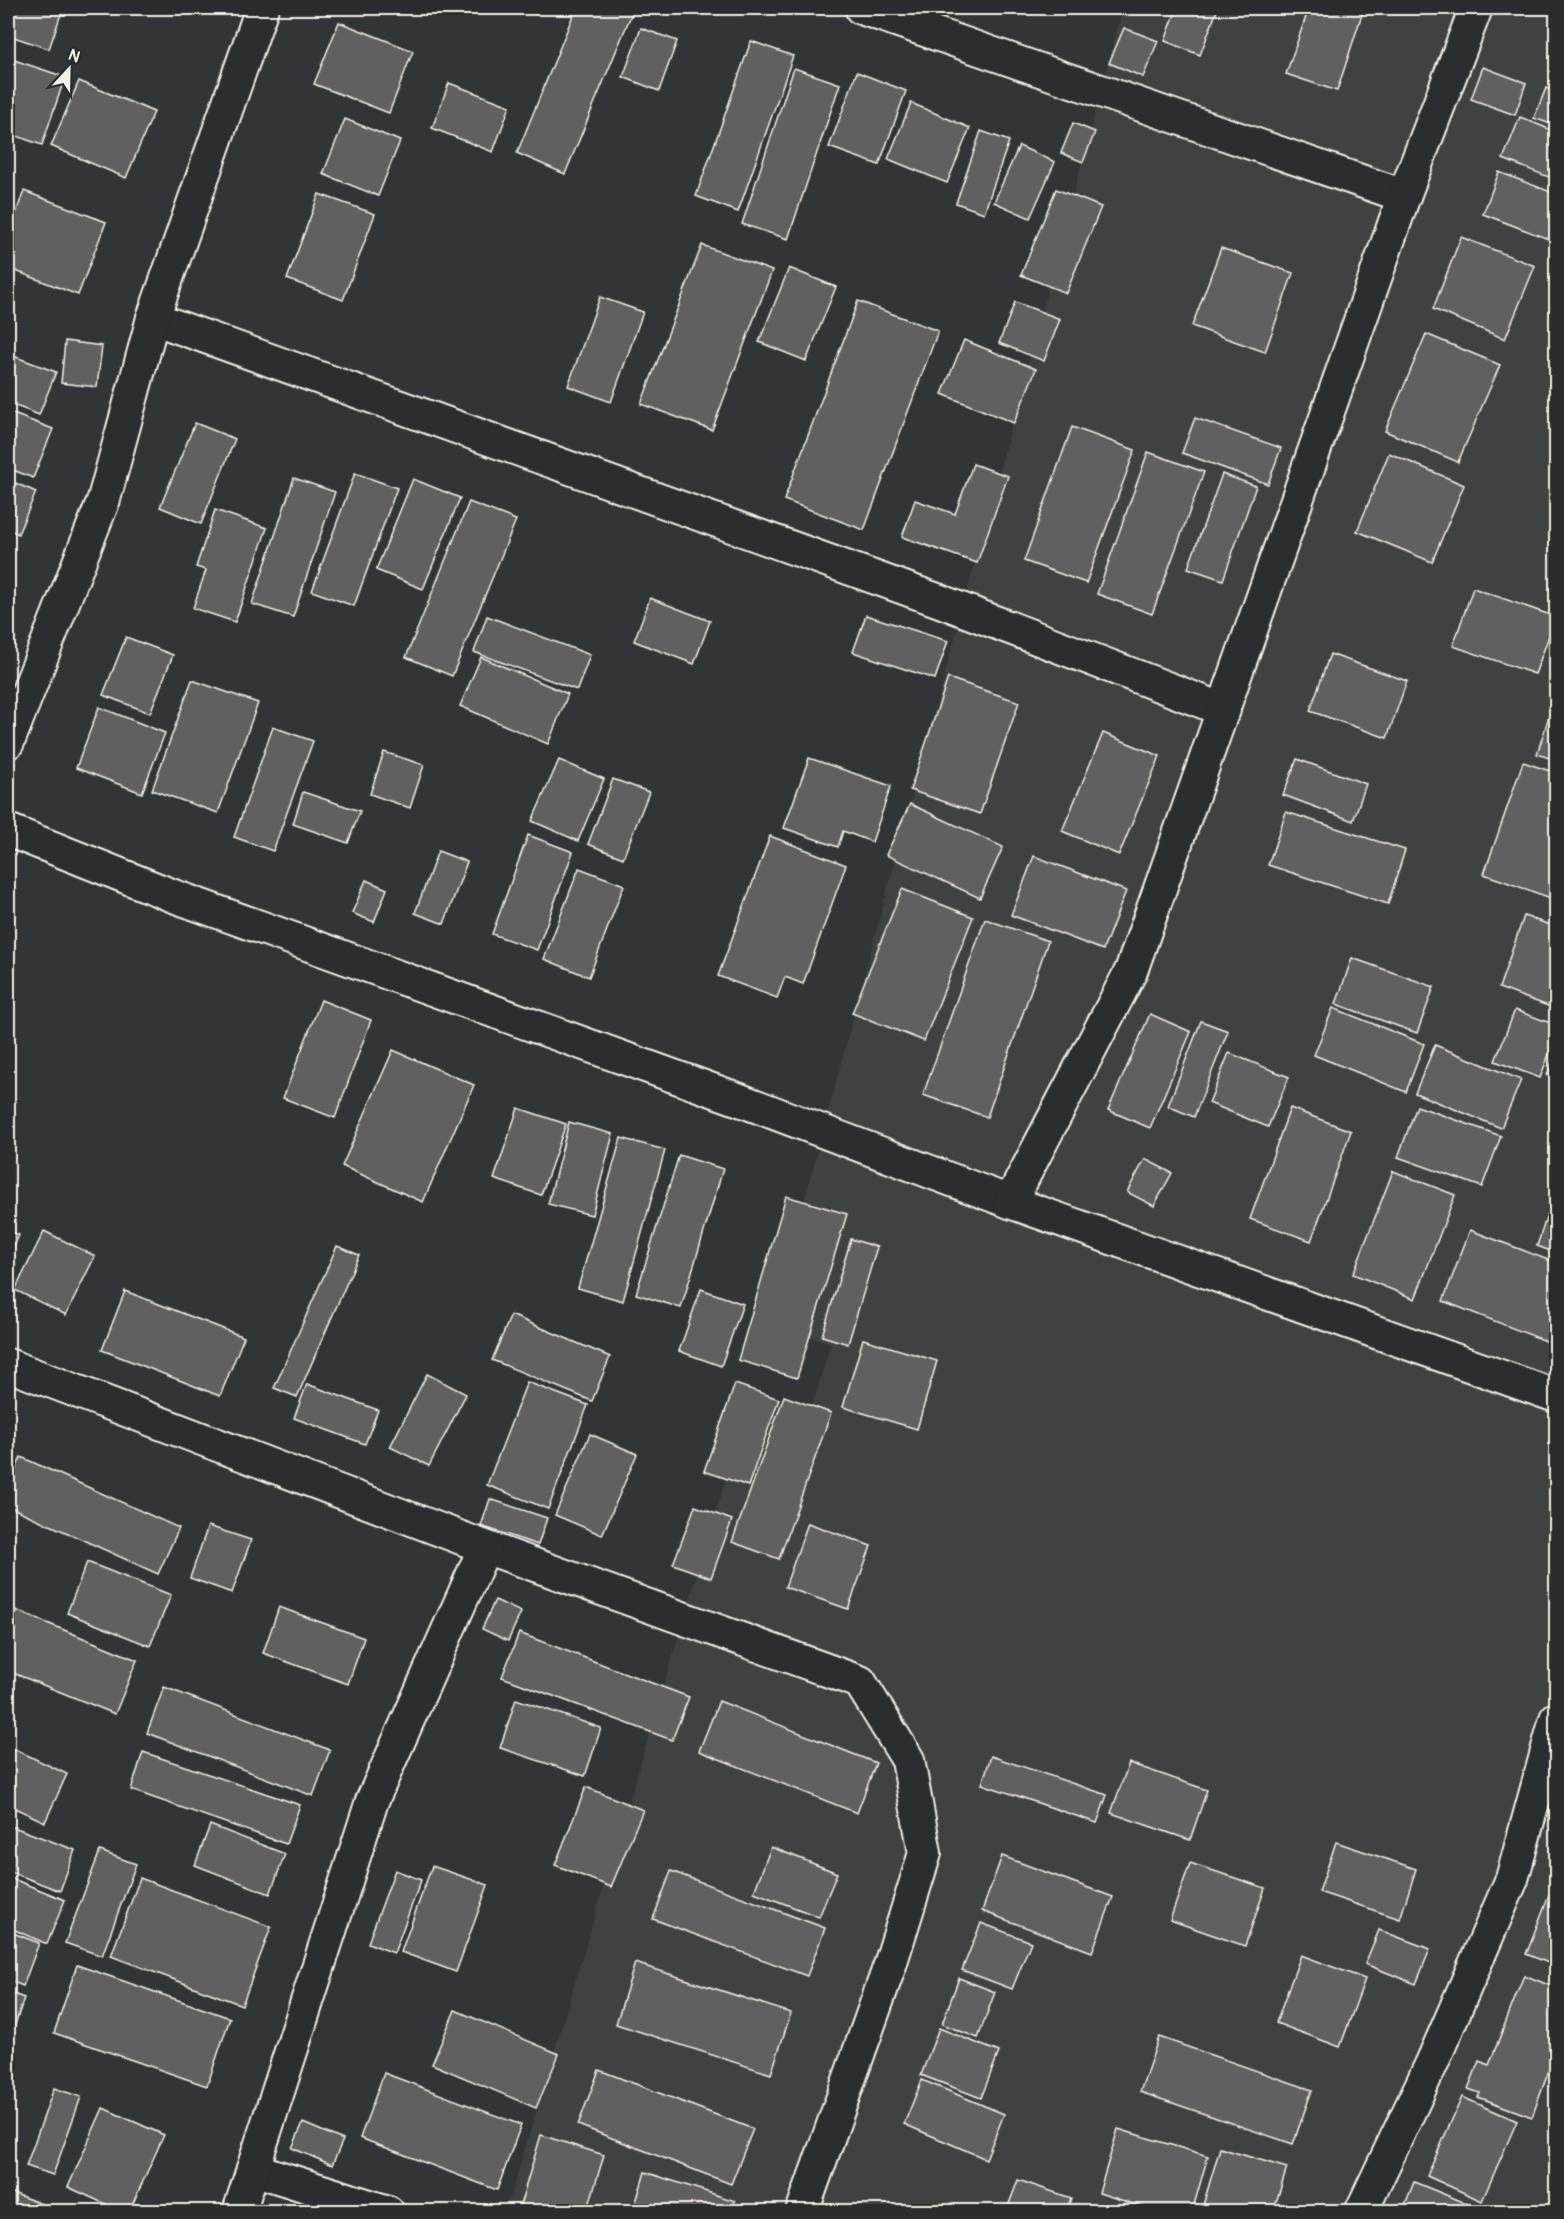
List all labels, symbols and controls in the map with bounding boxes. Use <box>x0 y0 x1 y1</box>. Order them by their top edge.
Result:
north arrow <box>39 39 99 99</box>
text: N <box>65 45 83 67</box>

